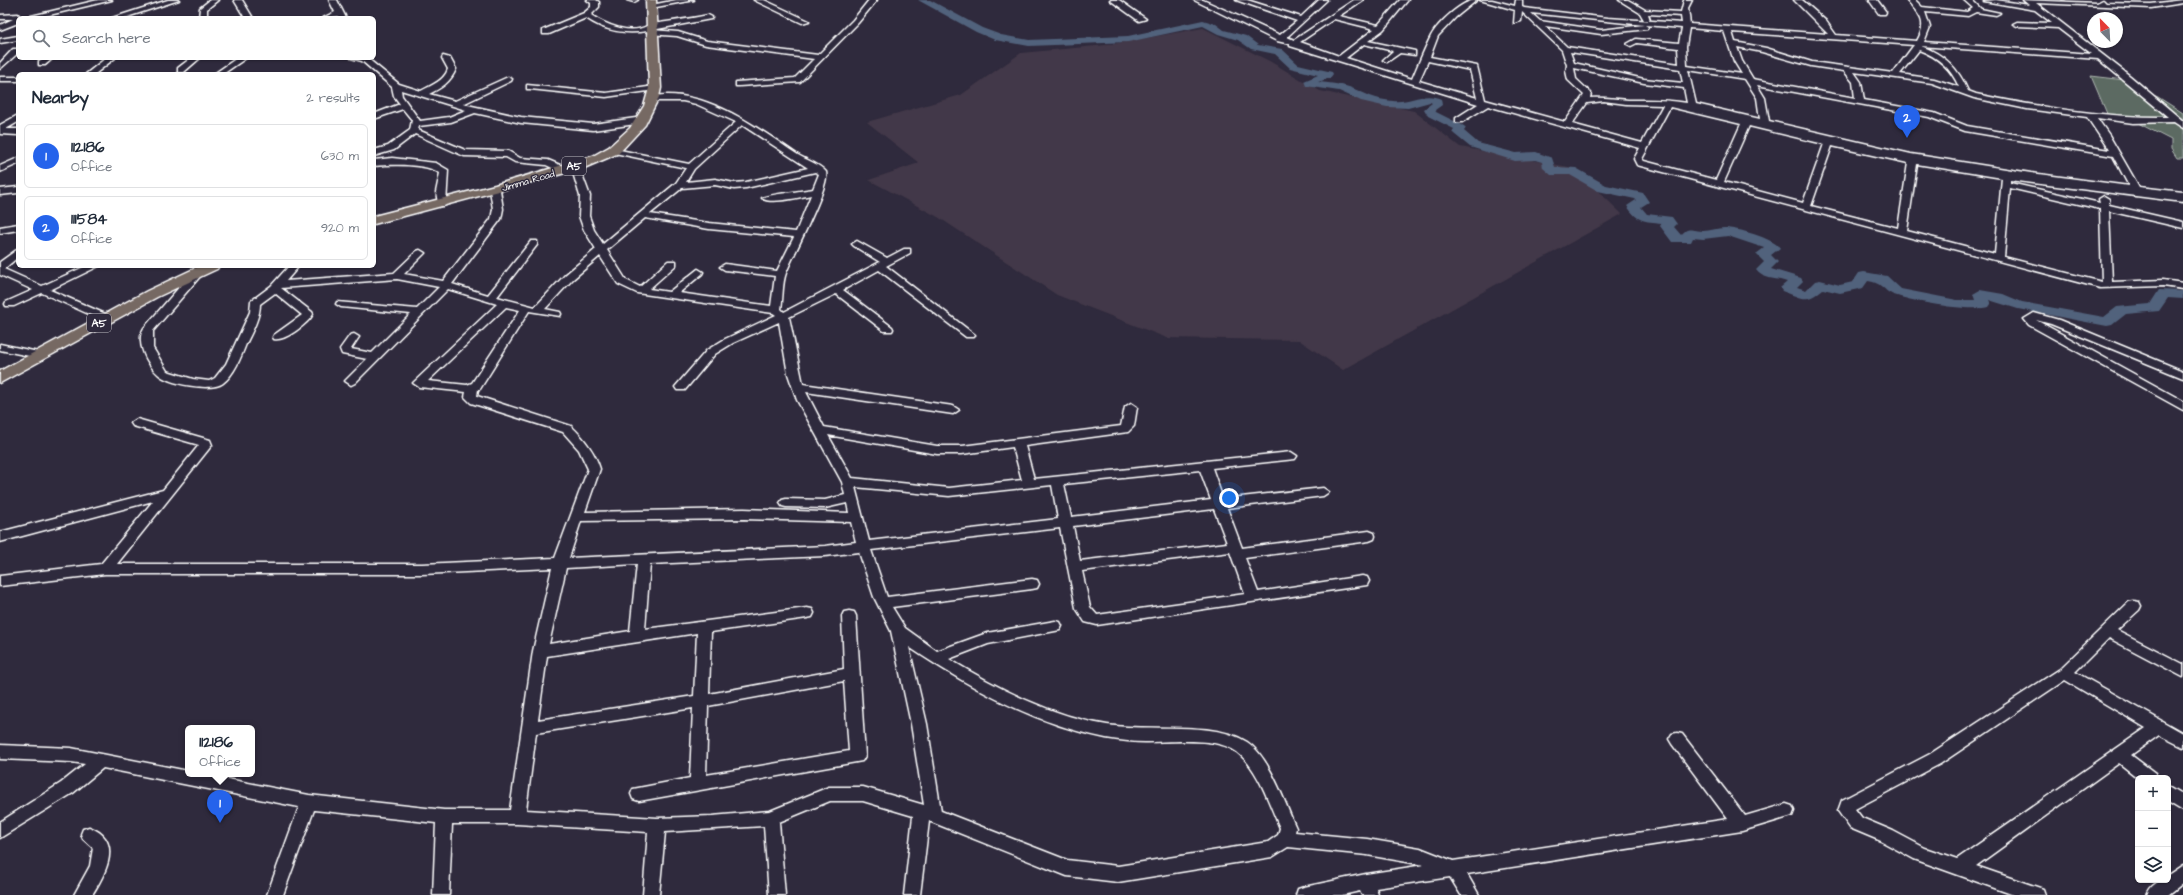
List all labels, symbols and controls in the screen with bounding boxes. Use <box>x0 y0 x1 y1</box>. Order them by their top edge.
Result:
north arrow <box>2087 12 2123 48</box>
search box <box>16 16 376 60</box>
icon: search <box>30 27 52 49</box>
text: Search here <box>62 28 151 49</box>
text: Nearby <box>32 86 89 110</box>
text: 2 results <box>306 89 360 107</box>
pin: 2 <box>1894 105 1920 138</box>
text: 112186 <box>71 137 104 158</box>
text: 1 <box>45 147 47 165</box>
text: 630 m <box>321 147 359 165</box>
road number: A5 <box>562 157 586 175</box>
text: Office <box>71 158 112 176</box>
street label: Jimma Road <box>500 167 556 195</box>
text: 111584 <box>71 209 107 230</box>
text: 2 <box>42 219 50 237</box>
text: 920 m <box>321 219 359 237</box>
text: Office <box>71 230 112 248</box>
road number: A5 <box>87 314 111 332</box>
your location <box>1219 488 1239 508</box>
popup <box>185 725 255 777</box>
text: 112186 <box>199 732 233 753</box>
text: Office <box>199 753 241 771</box>
map controls <box>2135 775 2171 883</box>
button: + <box>2135 775 2171 811</box>
pin: 1 <box>207 790 233 823</box>
button: − <box>2135 811 2171 847</box>
button: layers <box>2135 847 2171 883</box>

